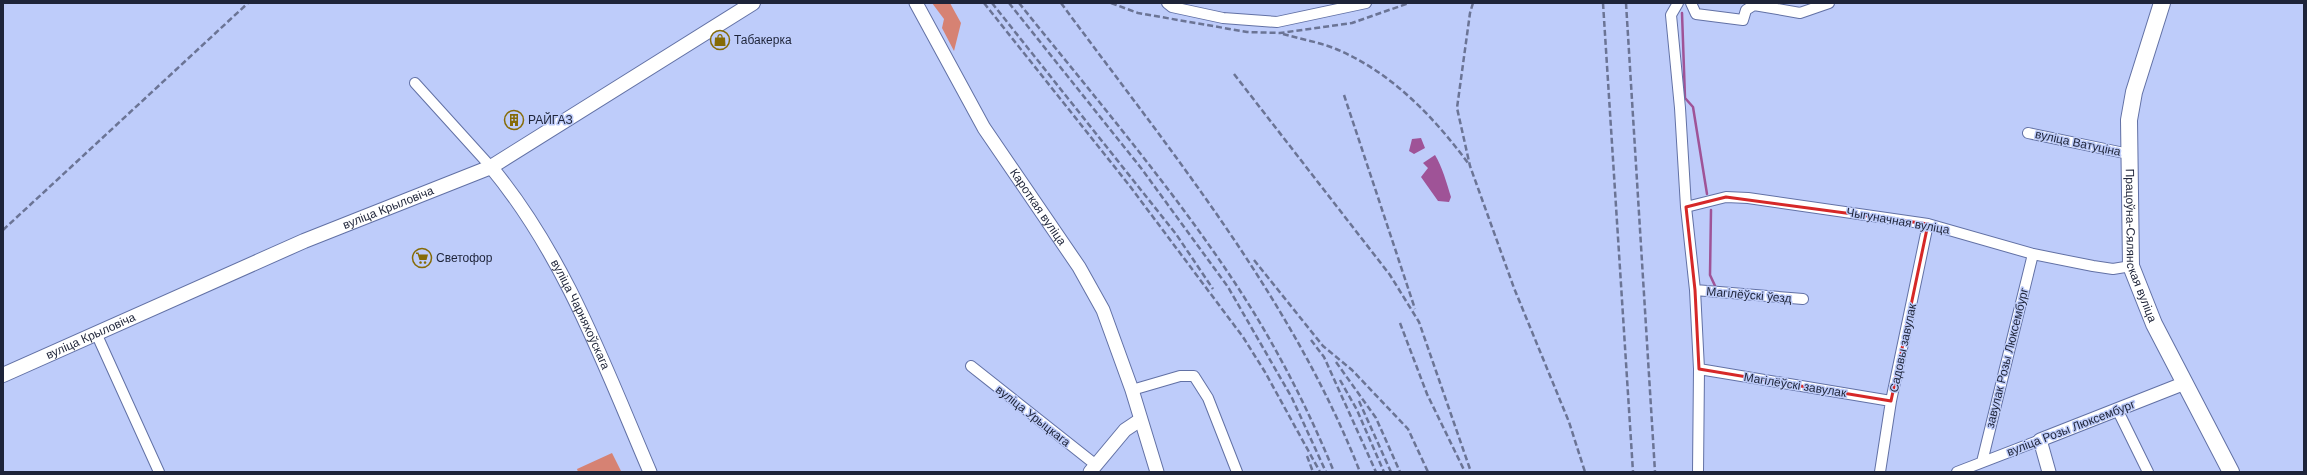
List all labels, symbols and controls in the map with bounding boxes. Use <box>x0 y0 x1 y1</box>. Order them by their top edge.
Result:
shop icon: Табакерка <box>709 29 731 51</box>
place label: Табакерка <box>734 33 792 47</box>
building icon: РАЙГАЗ <box>503 109 525 131</box>
place label: РАЙГАЗ <box>528 112 573 127</box>
street label: вуліца Ватуціна <box>2034 127 2122 159</box>
street label: Кароткая вуліца <box>1007 166 1069 248</box>
street label: Працоўна-Сялянская вуліца <box>2123 169 2160 325</box>
street label: вуліца Крыловіча <box>341 183 436 232</box>
street label: Чыгуначная вуліца <box>1845 205 1951 237</box>
supermarket icon: Светофор <box>411 247 433 269</box>
place label: Светофор <box>436 251 493 265</box>
street label: вуліца Чарняхоўскага <box>548 257 613 372</box>
street label: Магілёўскі ўезд <box>1706 284 1792 306</box>
street label: завулак Розы Люксембург <box>1983 286 2031 430</box>
street label: Садовы завулак <box>1887 302 1919 394</box>
street label: вуліца Крыловіча <box>44 310 138 362</box>
street label: Магілёўскі завулак <box>1743 370 1848 400</box>
street label: вуліца Урыцкага <box>993 383 1073 450</box>
street label: вуліца Розы Люксембург <box>2005 397 2138 459</box>

